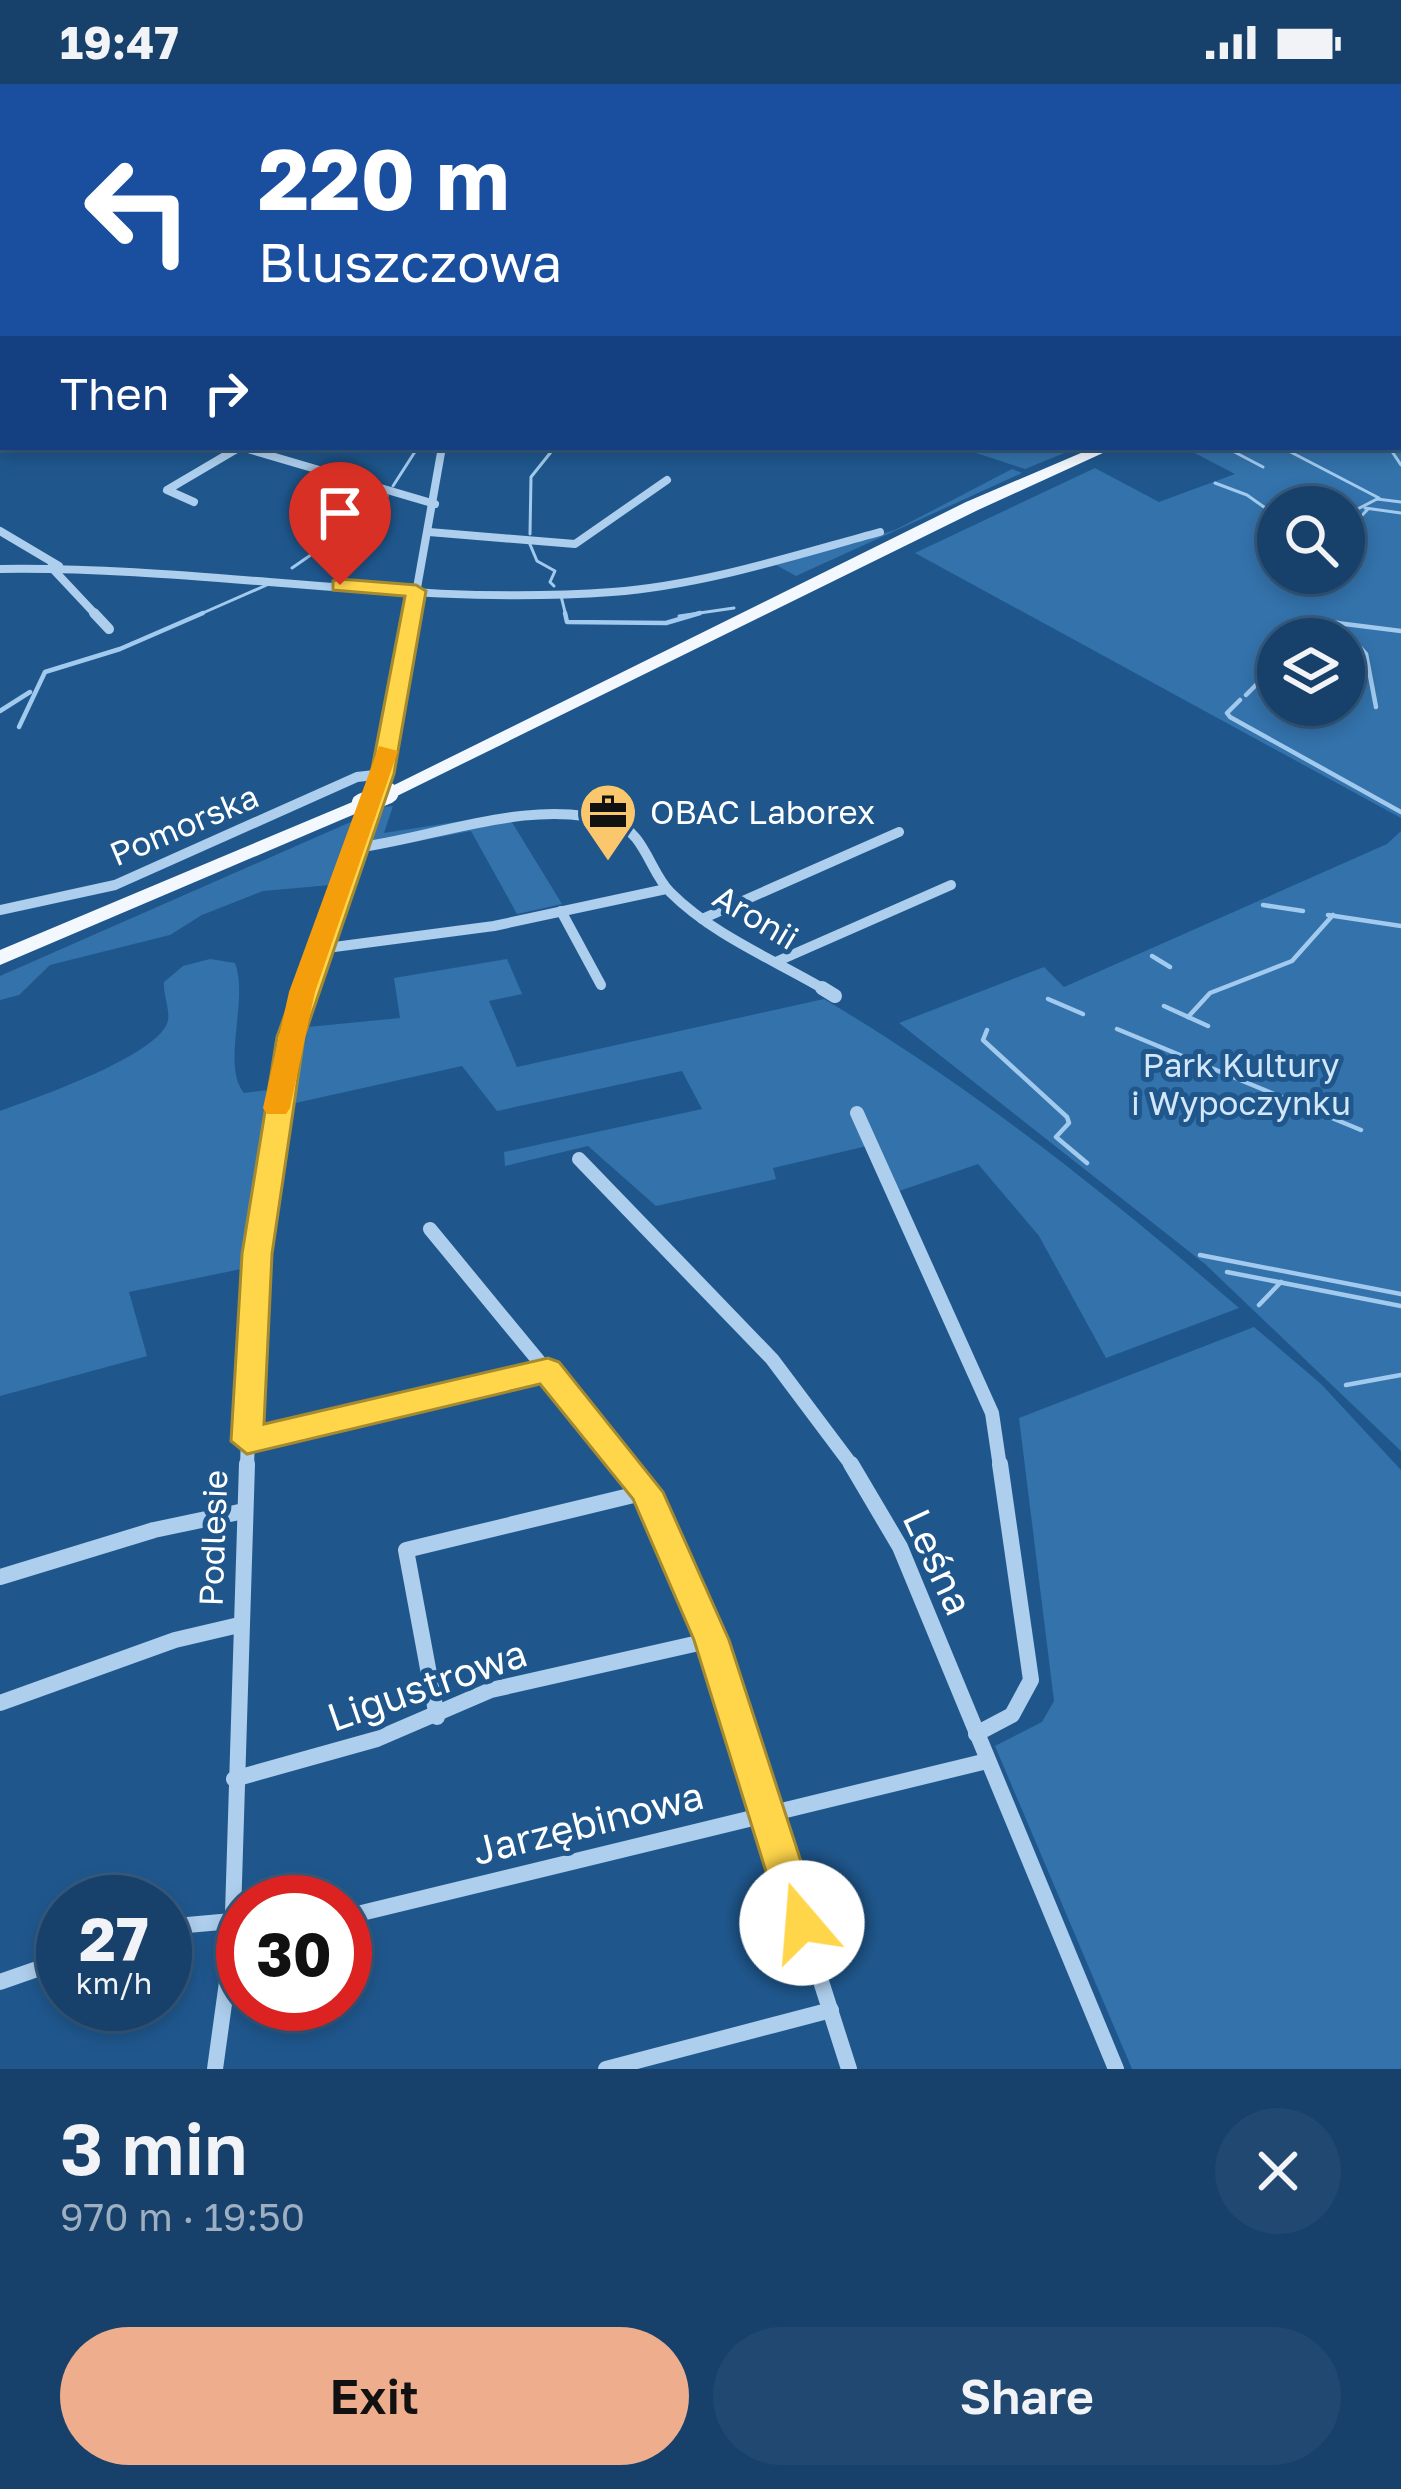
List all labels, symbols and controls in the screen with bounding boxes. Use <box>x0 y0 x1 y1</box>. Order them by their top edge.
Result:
text: 19:47 <box>60 15 179 69</box>
text: 220 m <box>258 128 510 228</box>
icon: left <box>60 132 216 288</box>
text: Bluszczowa <box>258 229 562 294</box>
icon: right <box>193 360 259 426</box>
text: Then <box>60 366 169 420</box>
pin <box>289 462 391 585</box>
icon: arrive <box>307 480 373 546</box>
map controls <box>1257 486 1365 726</box>
button: search <box>1257 486 1365 594</box>
button: layers <box>1257 618 1365 726</box>
street label: Pomorska <box>104 776 264 873</box>
office icon: OBAC Laborex <box>577 781 639 863</box>
place label: OBAC Laborex <box>650 792 875 831</box>
street label: Aronii <box>707 876 806 957</box>
park label: Park Kultury i Wypoczynku <box>1131 1045 1351 1122</box>
street label: Podlesie <box>191 1469 234 1607</box>
street label: Leśna <box>894 1501 983 1622</box>
street label: Ligustrowa <box>321 1629 532 1740</box>
street label: Jarzębinowa <box>468 1771 708 1874</box>
position arrow <box>739 1860 865 1986</box>
speed limit sign: 30 <box>216 1875 372 2031</box>
text: 27 <box>79 1902 149 1974</box>
text: km/h <box>76 1965 152 2001</box>
text: 3 min <box>60 2104 248 2191</box>
button: close <box>1215 2108 1341 2234</box>
text: 970 m · 19:50 <box>60 2193 305 2240</box>
button: Exit <box>60 2327 689 2465</box>
button: Share <box>713 2327 1341 2465</box>

